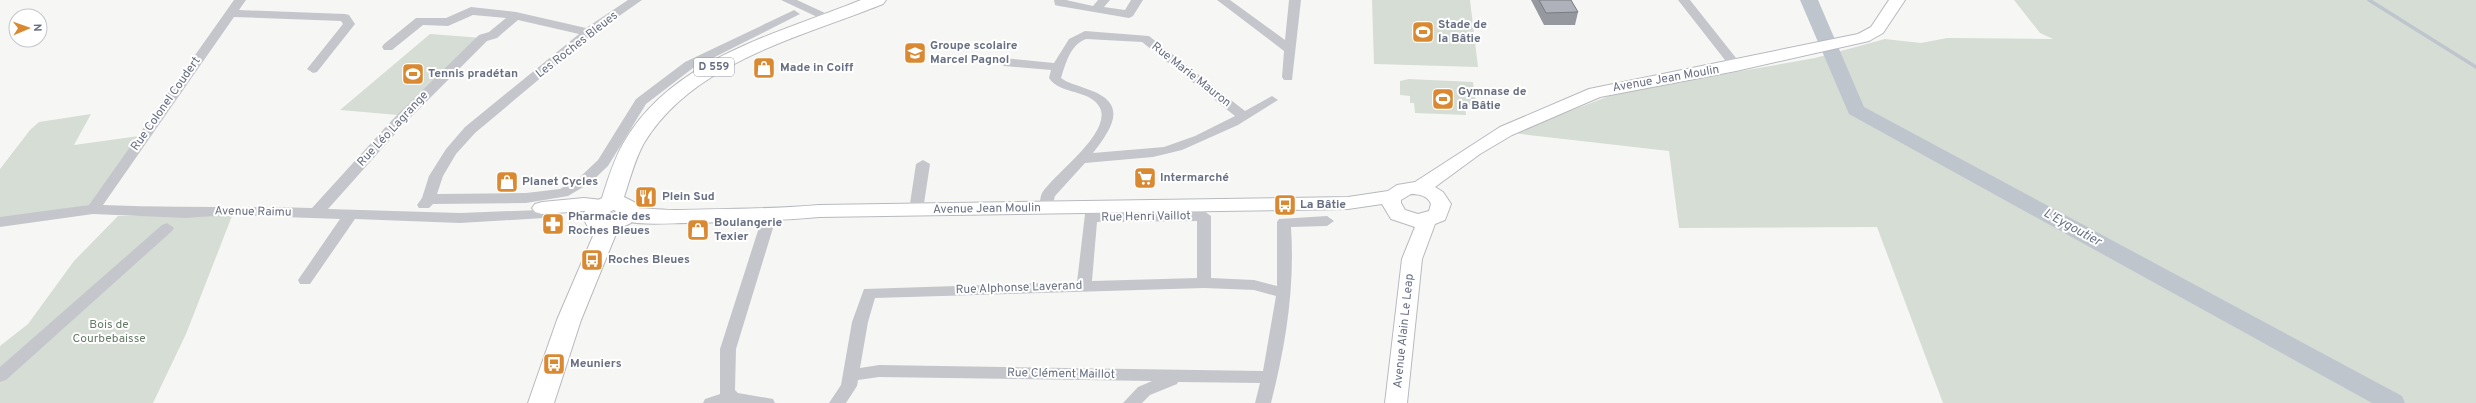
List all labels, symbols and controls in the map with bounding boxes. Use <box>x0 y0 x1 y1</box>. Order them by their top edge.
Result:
north arrow <box>8 8 48 48</box>
street label: Les Roches Bleues <box>533 8 621 82</box>
place label: Stade de la Bâtie <box>1438 17 1487 47</box>
sports icon: Stade de la Bâtie <box>1410 19 1436 45</box>
text: N <box>30 23 44 32</box>
place label: Groupe scolaire Marcel Pagnol <box>930 38 1018 68</box>
street label: Rue Marie Mauron <box>1148 39 1234 111</box>
school or university icon: Groupe scolaire Marcel Pagnol <box>902 40 928 66</box>
street label: Rue Colonel Coudert <box>128 54 204 154</box>
shop icon: Made in Coiff <box>751 55 777 81</box>
road number: D 559 <box>694 58 734 76</box>
place label: Made in Coiff <box>780 60 853 76</box>
sports icon: Tennis pradétan <box>400 61 426 87</box>
street label: Avenue Jean Moulin <box>1611 62 1721 96</box>
place label: Tennis pradétan <box>428 66 518 82</box>
place label: Gymnase de la Bâtie <box>1458 84 1527 114</box>
sports icon: Gymnase de la Bâtie <box>1430 86 1456 112</box>
street label: Rue Léo Lagrange <box>354 88 432 170</box>
supermarket icon: Intermarché <box>1132 165 1158 191</box>
shop icon: Planet Cycles <box>494 169 520 195</box>
place label: Intermarché <box>1160 170 1229 186</box>
place label: Planet Cycles <box>522 174 598 190</box>
restaurant icon: Plein Sud <box>633 184 659 210</box>
place label: Plein Sud <box>662 189 715 205</box>
bus stop icon: La Bâtie <box>1272 192 1298 218</box>
place label: La Bâtie <box>1300 197 1346 213</box>
street label: Avenue Jean Moulin <box>933 200 1041 218</box>
street label: Avenue Raimu <box>214 203 292 221</box>
water label: L'Eygoutier <box>2040 206 2105 251</box>
street label: Rue Henri Vaillot <box>1101 208 1191 226</box>
place label: Pharmacie des Roches Bleues <box>568 209 651 239</box>
pharmacy icon: Pharmacie des Roches Bleues <box>540 211 566 237</box>
place label: Boulangerie Texier <box>714 215 783 245</box>
shop icon: Boulangerie Texier <box>685 217 711 243</box>
bus stop icon: Roches Bleues <box>579 247 605 273</box>
place label: Roches Bleues <box>608 252 690 268</box>
street label: Avenue Alain Le Leap <box>1390 273 1418 389</box>
street label: Rue Alphonse Laverand <box>955 278 1083 298</box>
park label: Bois de Courbebaisse <box>72 317 146 347</box>
bus stop icon: Meuniers <box>541 351 567 377</box>
place label: Meuniers <box>570 356 622 372</box>
street label: Rue Clément Maillot <box>1007 365 1115 383</box>

